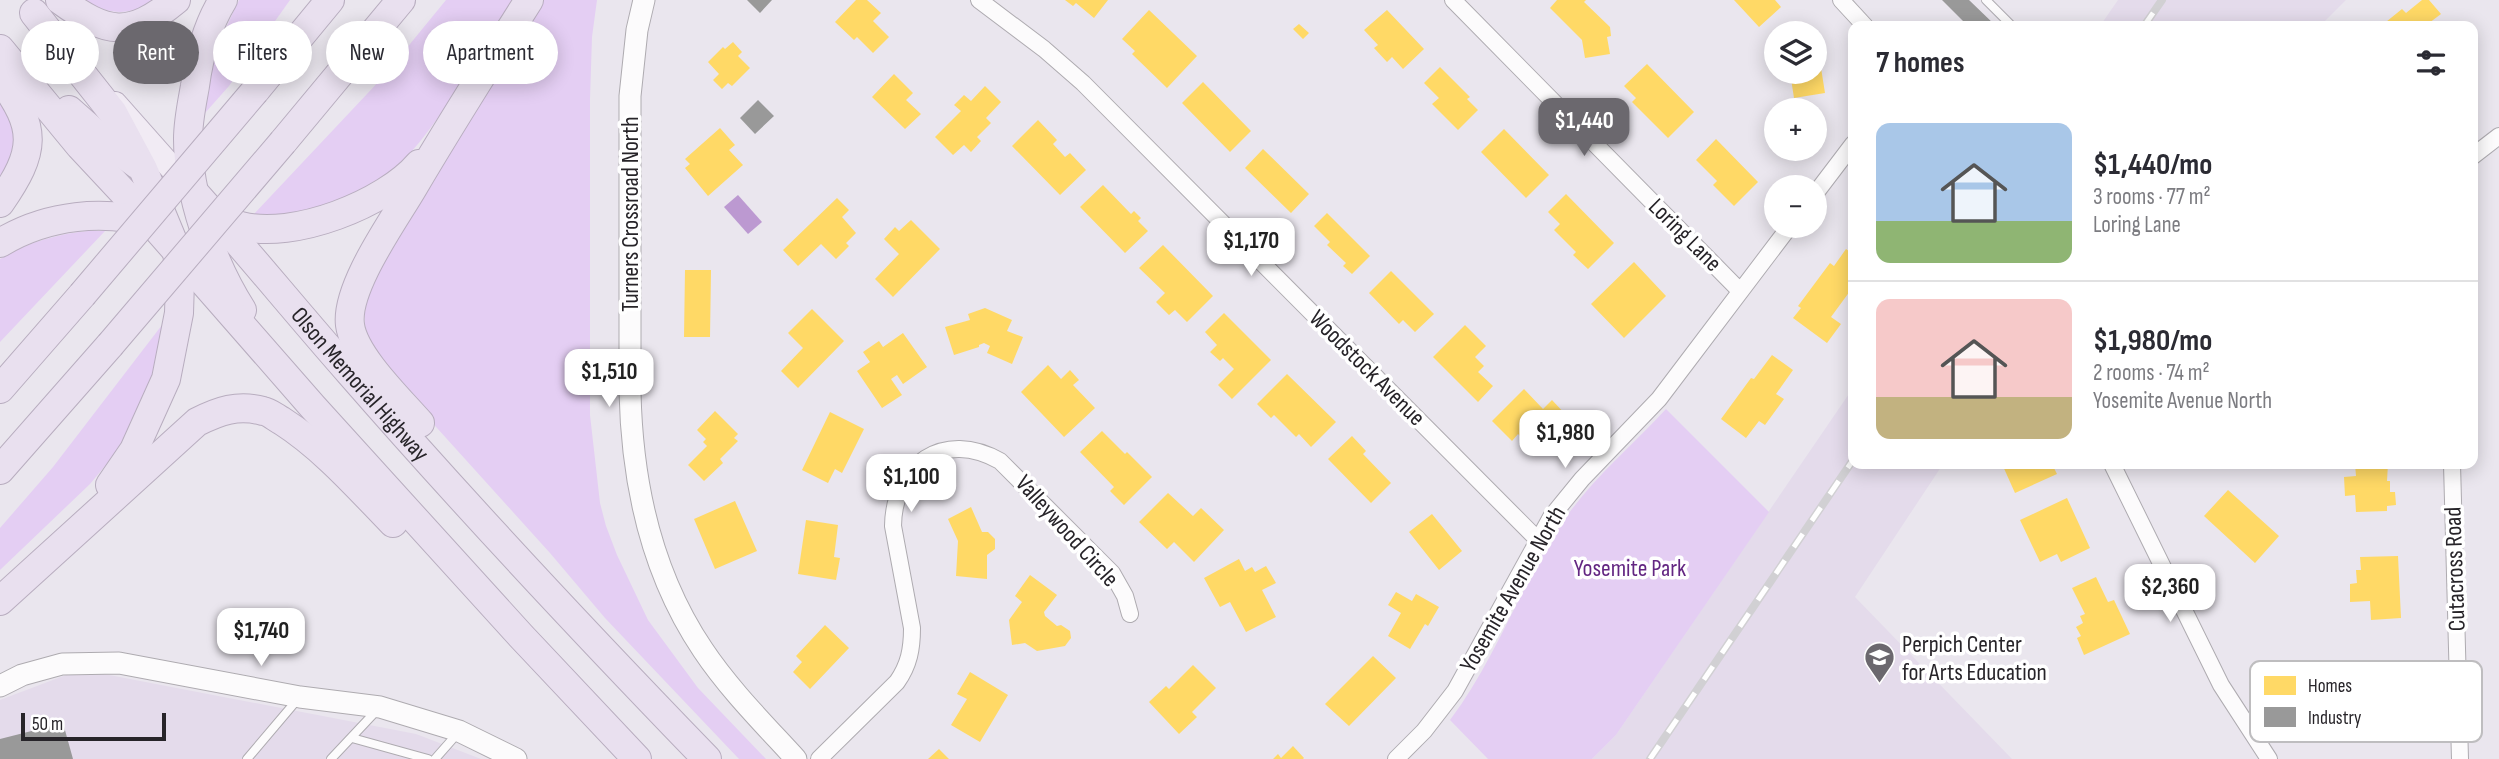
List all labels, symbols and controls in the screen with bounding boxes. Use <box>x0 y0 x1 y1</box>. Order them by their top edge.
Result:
chip: Buy <box>21 21 99 84</box>
chip: Rent <box>113 21 199 84</box>
chip: Filters <box>213 21 312 84</box>
chip: New <box>326 21 409 84</box>
chip: Apartment <box>423 21 558 84</box>
map controls <box>1764 21 1827 238</box>
button: layers <box>1764 21 1827 84</box>
icon: filters <box>2412 44 2450 82</box>
text: 7 homes <box>1876 45 1964 81</box>
button: + <box>1764 98 1827 161</box>
pin: $1,440 <box>1527 99 1641 158</box>
text: $1,440 <box>1554 107 1614 135</box>
street label: Turners Crossroad North <box>616 116 645 312</box>
text: $1,440/mo <box>2093 147 2212 183</box>
icon: home <box>1932 151 2016 235</box>
button: − <box>1764 175 1827 238</box>
text: 3 rooms · 77 m² <box>2093 183 2211 211</box>
street label: Loring Lane <box>1642 192 1728 278</box>
text: Loring Lane <box>2093 211 2181 239</box>
pin: $1,170 <box>1194 218 1308 278</box>
text: $1,170 <box>1223 227 1279 255</box>
street label: Olson Memorial Highway <box>285 301 435 467</box>
street label: Woodstock Avenue <box>1303 304 1431 432</box>
text: $1,980/mo <box>2093 323 2212 359</box>
icon: home <box>1932 327 2016 411</box>
pin: $1,510 <box>552 350 666 409</box>
text: $1,510 <box>581 358 637 386</box>
text: 2 rooms · 74 m² <box>2093 359 2210 387</box>
text: Yosemite Avenue North <box>2093 387 2272 415</box>
pin: $1,980 <box>1508 410 1622 470</box>
text: $1,980 <box>1535 419 1595 447</box>
pin: $1,100 <box>854 454 968 514</box>
text: $1,100 <box>882 463 940 491</box>
street label: Valleywood Circle <box>1009 469 1125 593</box>
street label: Yosemite Avenue North <box>1454 501 1572 677</box>
street label: Cutacross Road <box>2438 506 2472 632</box>
park label: Yosemite Park <box>1574 554 1686 583</box>
pin: $2,360 <box>2113 564 2227 624</box>
text: $2,360 <box>2140 573 2200 601</box>
pin: $1,740 <box>204 608 318 668</box>
text: $1,740 <box>233 617 289 645</box>
place label: Perpich Center for Arts Education <box>1902 630 2047 687</box>
school or university icon: Perpich Center for Arts Education <box>1862 641 1896 685</box>
legend <box>2250 661 2482 742</box>
text: Homes <box>2308 675 2352 698</box>
text: Industry <box>2308 707 2362 730</box>
scale bar <box>21 710 166 742</box>
text: 50 m <box>32 713 63 736</box>

